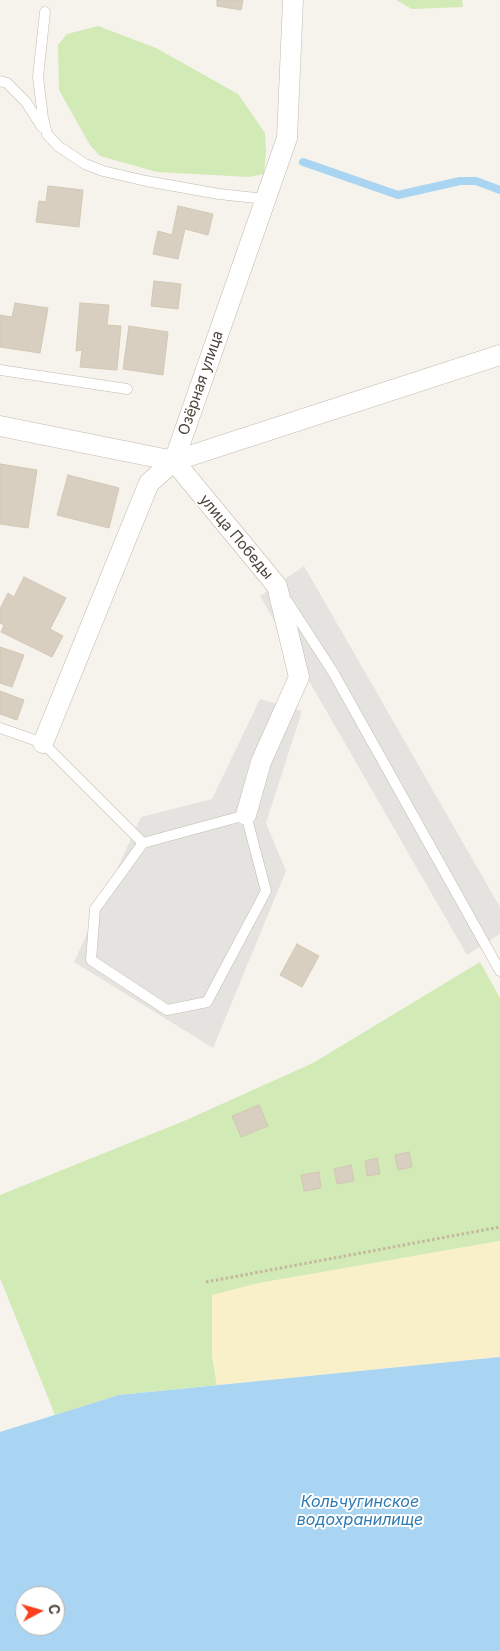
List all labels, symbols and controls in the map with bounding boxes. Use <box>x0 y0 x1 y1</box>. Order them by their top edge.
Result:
street label: Озёрная улица <box>175 328 227 438</box>
street label: улица Победы <box>195 491 277 583</box>
water label: Кольчугинское водохранилище <box>297 1492 423 1530</box>
north arrow <box>15 1586 65 1636</box>
text: С <box>45 1603 63 1616</box>

